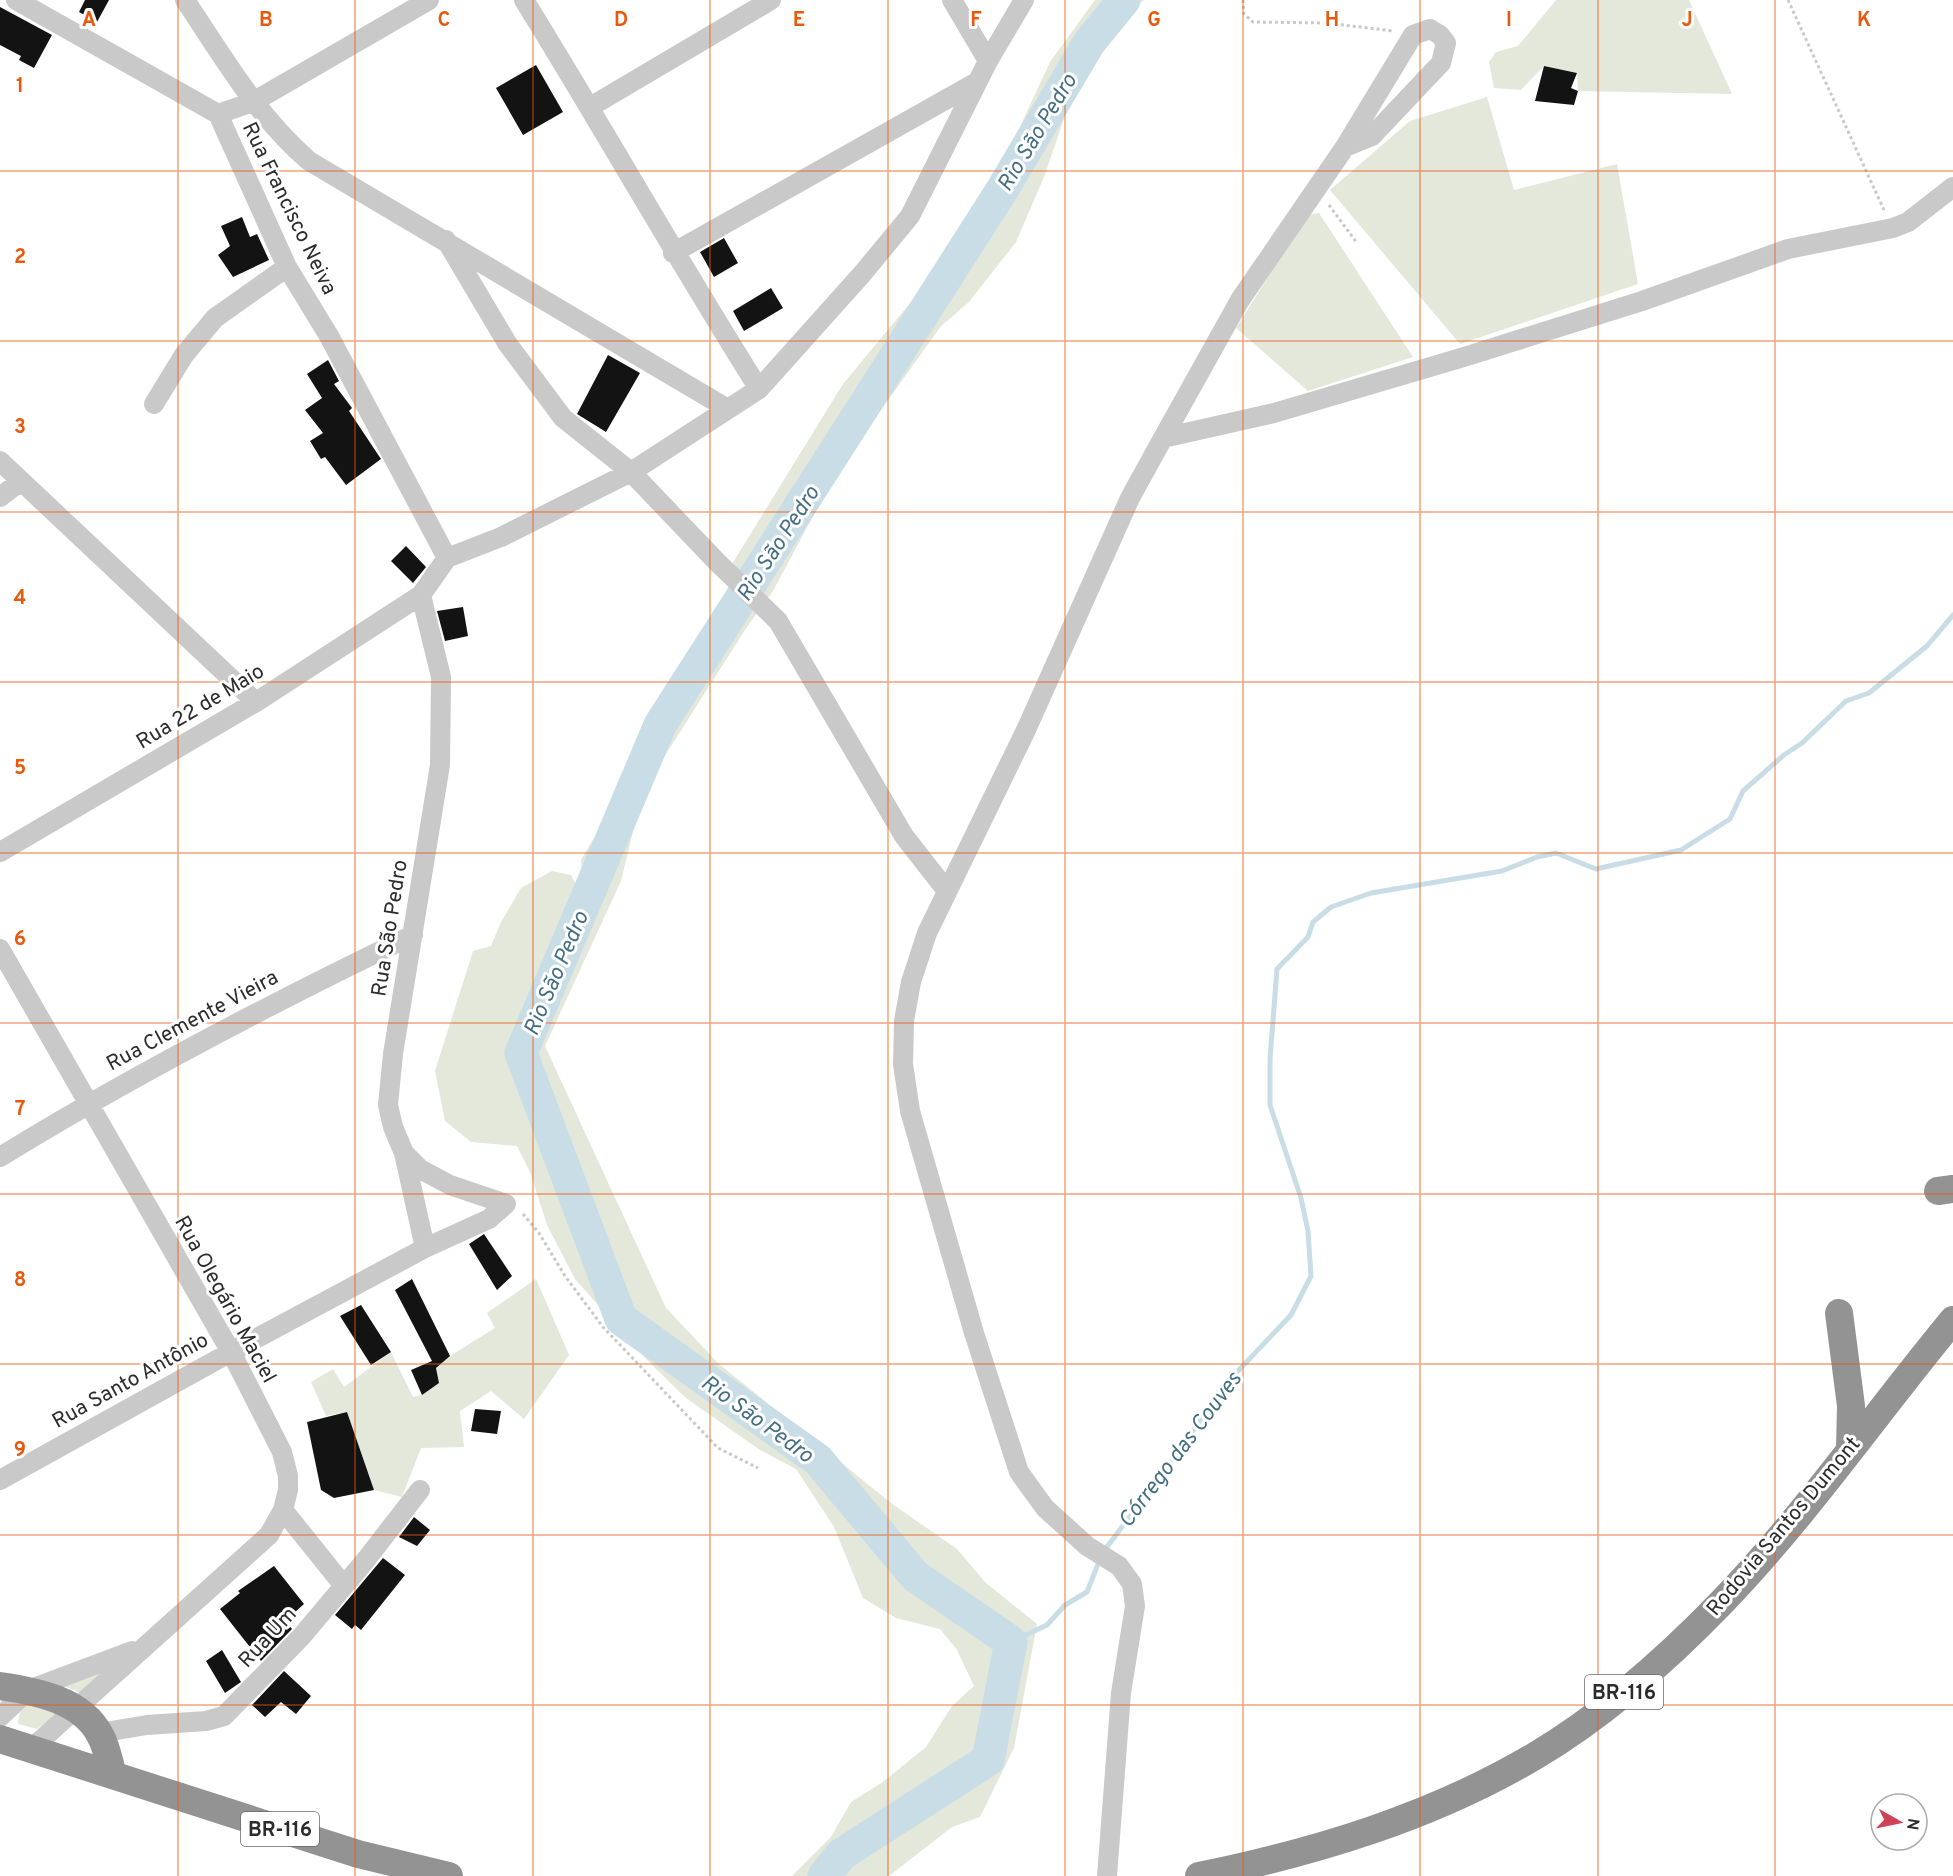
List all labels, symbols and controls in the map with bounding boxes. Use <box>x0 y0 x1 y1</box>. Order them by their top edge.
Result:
text: A <box>82 8 96 34</box>
text: B <box>259 8 273 34</box>
text: C <box>438 8 450 34</box>
text: D <box>614 8 628 34</box>
text: E <box>793 8 805 34</box>
text: F <box>970 8 982 34</box>
text: G <box>1147 8 1161 34</box>
text: H <box>1325 8 1339 34</box>
text: I <box>1506 8 1512 34</box>
text: J <box>1681 8 1693 34</box>
text: K <box>1857 8 1871 34</box>
water label: Rio São Pedro <box>993 69 1084 197</box>
text: 1 <box>16 74 24 100</box>
street label: Rua Francisco Neiva <box>235 118 342 299</box>
text: 2 <box>14 245 26 271</box>
text: 3 <box>14 415 26 441</box>
water label: Rio São Pedro <box>732 481 827 607</box>
text: 4 <box>14 586 26 612</box>
street label: Rua 22 de Maio <box>132 658 270 756</box>
text: 5 <box>14 756 26 782</box>
street label: Rua São Pedro <box>366 858 415 999</box>
water label: Rio São Pedro <box>519 908 596 1040</box>
text: 6 <box>14 927 26 953</box>
street label: Rua Clemente Vieira <box>102 965 283 1078</box>
text: 7 <box>15 1097 25 1123</box>
street label: Rua Olegário Maciel <box>167 1211 282 1388</box>
text: 8 <box>14 1268 26 1294</box>
street label: Rua Santo Antônio <box>48 1327 214 1435</box>
water label: Córrego das Couves <box>1114 1366 1249 1534</box>
water label: Rio São Pedro <box>695 1370 818 1470</box>
street label: Rodovia Santos Dumont <box>1701 1432 1867 1622</box>
text: 9 <box>14 1438 26 1464</box>
street label: Rua Um <box>233 1602 303 1674</box>
road number: BR-116 <box>1585 1675 1663 1709</box>
north arrow <box>1869 1792 1929 1852</box>
road number: BR-116 <box>241 1812 319 1846</box>
text: N <box>1901 1817 1923 1831</box>

